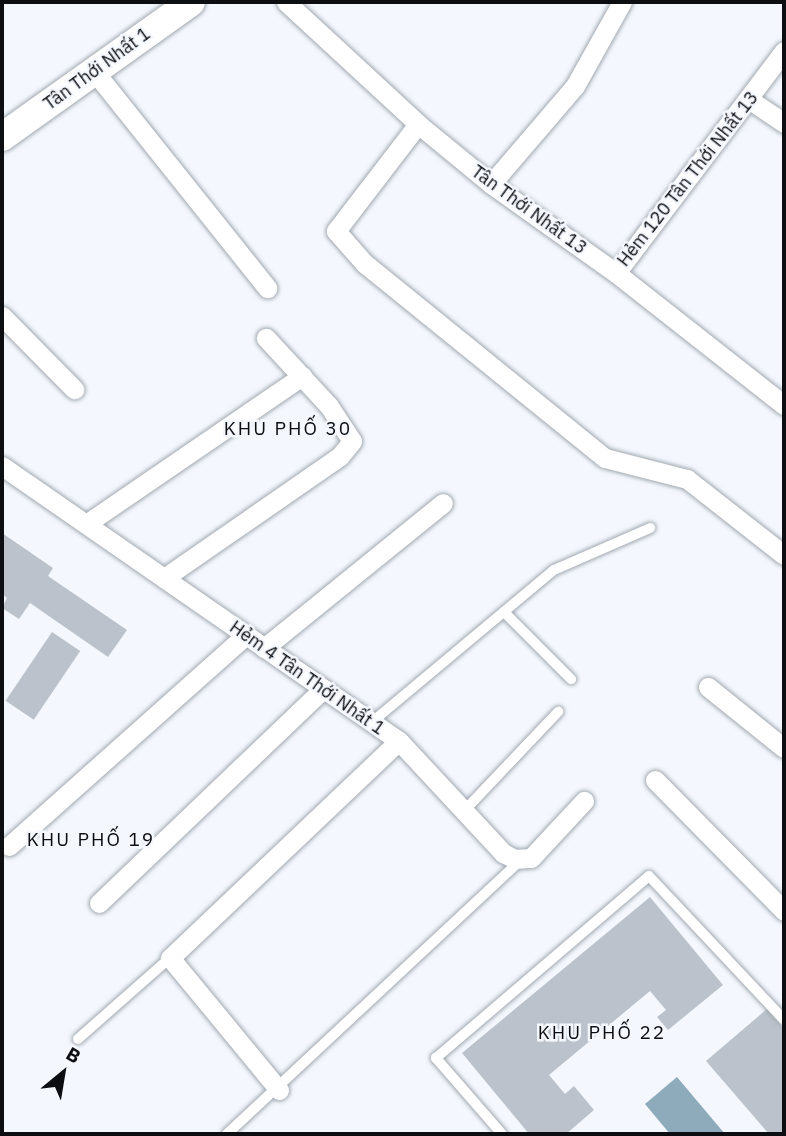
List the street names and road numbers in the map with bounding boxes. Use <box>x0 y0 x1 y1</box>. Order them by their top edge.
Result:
street label: Tân Thới Nhất 1 <box>40 23 154 115</box>
street label: Hẻm 120 Tân Thới Nhất 13 <box>613 87 763 271</box>
street label: Tân Thới Nhất 13 <box>467 161 591 259</box>
street label: Hẻm 4 Tân Thới Nhất 1 <box>225 616 389 740</box>

